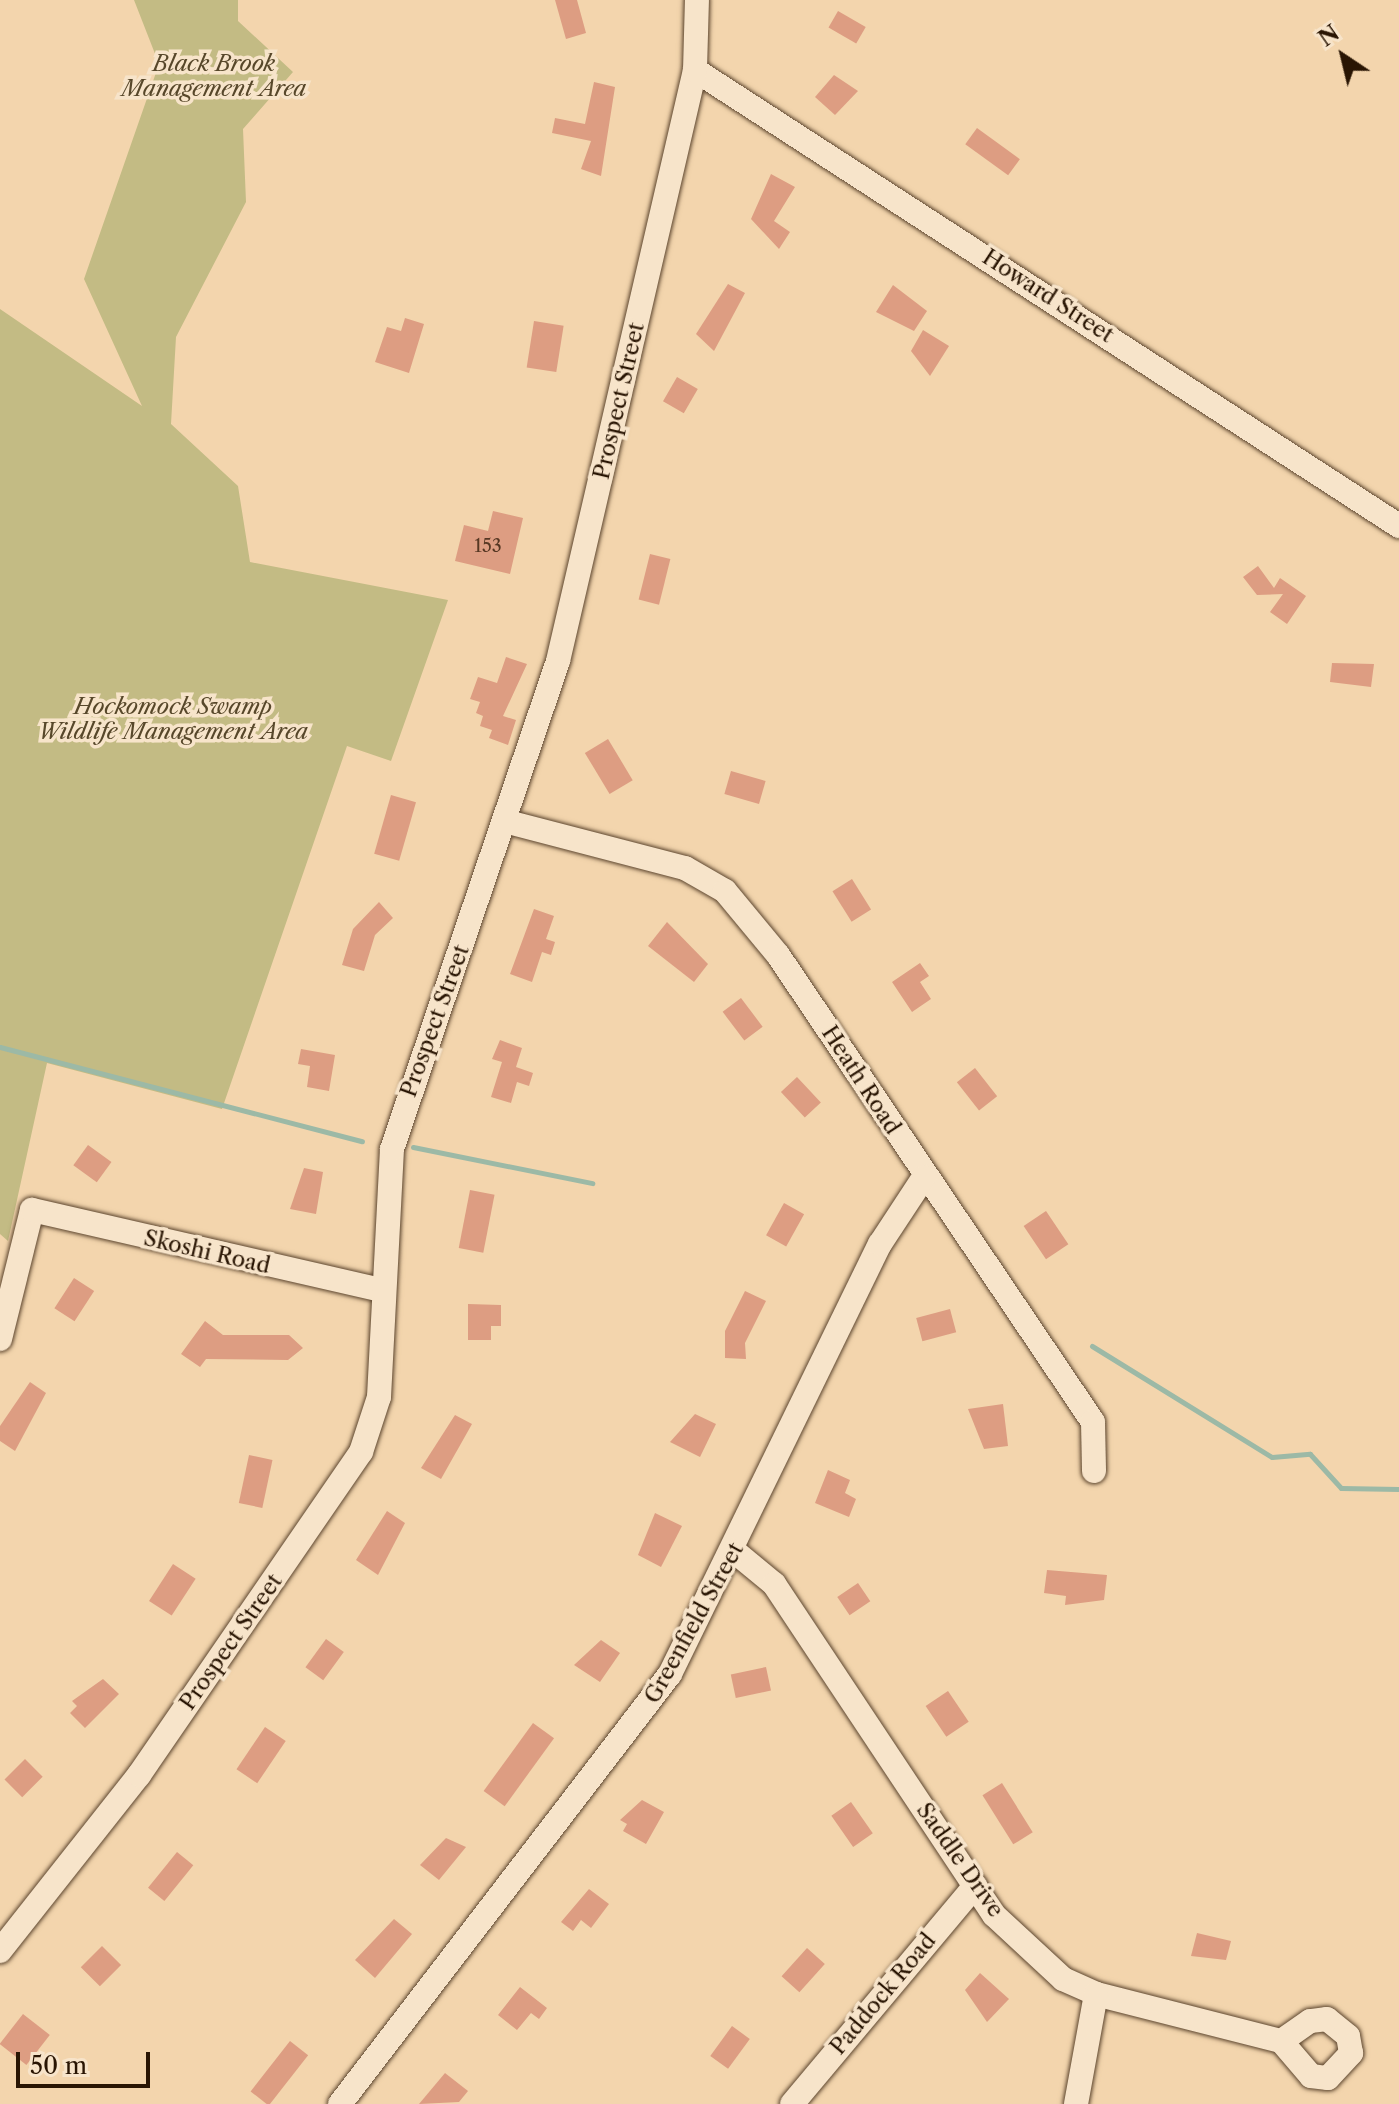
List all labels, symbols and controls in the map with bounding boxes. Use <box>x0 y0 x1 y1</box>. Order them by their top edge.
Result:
north arrow <box>1303 16 1383 96</box>
text: N <box>1313 19 1345 52</box>
park label: Black Brook Management Area <box>122 50 306 102</box>
street label: Howard Street <box>978 244 1118 348</box>
street label: Prospect Street <box>588 320 650 482</box>
house number: 153 <box>474 535 502 557</box>
park label: Hockomock Swamp Wildlife Management Area <box>38 693 308 744</box>
street label: Prospect Street <box>395 941 475 1101</box>
street label: Heath Road <box>816 1021 906 1139</box>
street label: Skoshi Road <box>141 1225 273 1279</box>
street label: Greenfield Street <box>639 1538 749 1708</box>
street label: Prospect Street <box>174 1569 288 1715</box>
street label: Saddle Drive <box>911 1798 1009 1922</box>
street label: Paddock Road <box>824 1928 942 2060</box>
scale bar <box>20 2036 154 2086</box>
text: 50 m <box>30 2051 87 2080</box>

